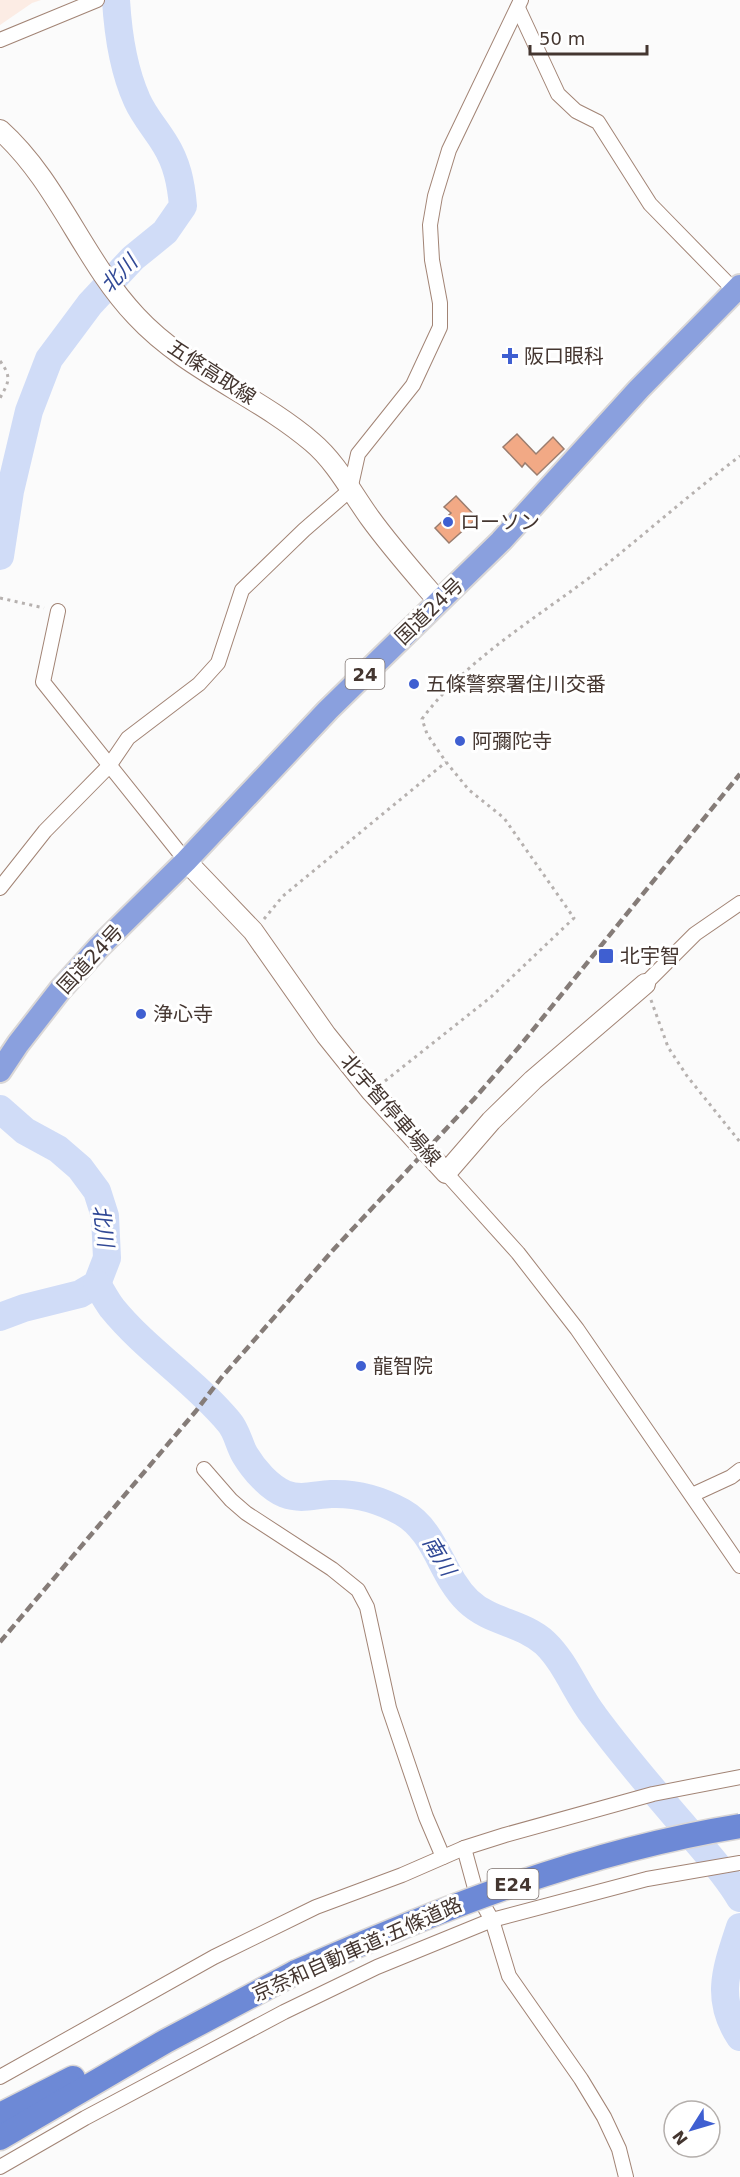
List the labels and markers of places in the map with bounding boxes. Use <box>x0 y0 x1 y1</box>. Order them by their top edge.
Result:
place label: 阪口眼科 <box>524 344 604 368</box>
marker: 阪口眼科 <box>501 347 519 365</box>
place label: ローソン <box>460 510 540 534</box>
marker: ローソン <box>441 515 455 529</box>
place label: 五條警察署住川交番 <box>426 672 606 696</box>
marker: 五條警察署住川交番 <box>407 677 421 691</box>
place label: 阿彌陀寺 <box>472 729 552 753</box>
marker: 阿彌陀寺 <box>453 734 467 748</box>
place label: 北宇智 <box>620 944 680 968</box>
marker: 北宇智 <box>597 947 615 965</box>
place label: 浄心寺 <box>153 1002 213 1026</box>
marker: 浄心寺 <box>134 1007 148 1021</box>
place label: 龍智院 <box>373 1354 433 1378</box>
marker: 龍智院 <box>354 1359 368 1373</box>

